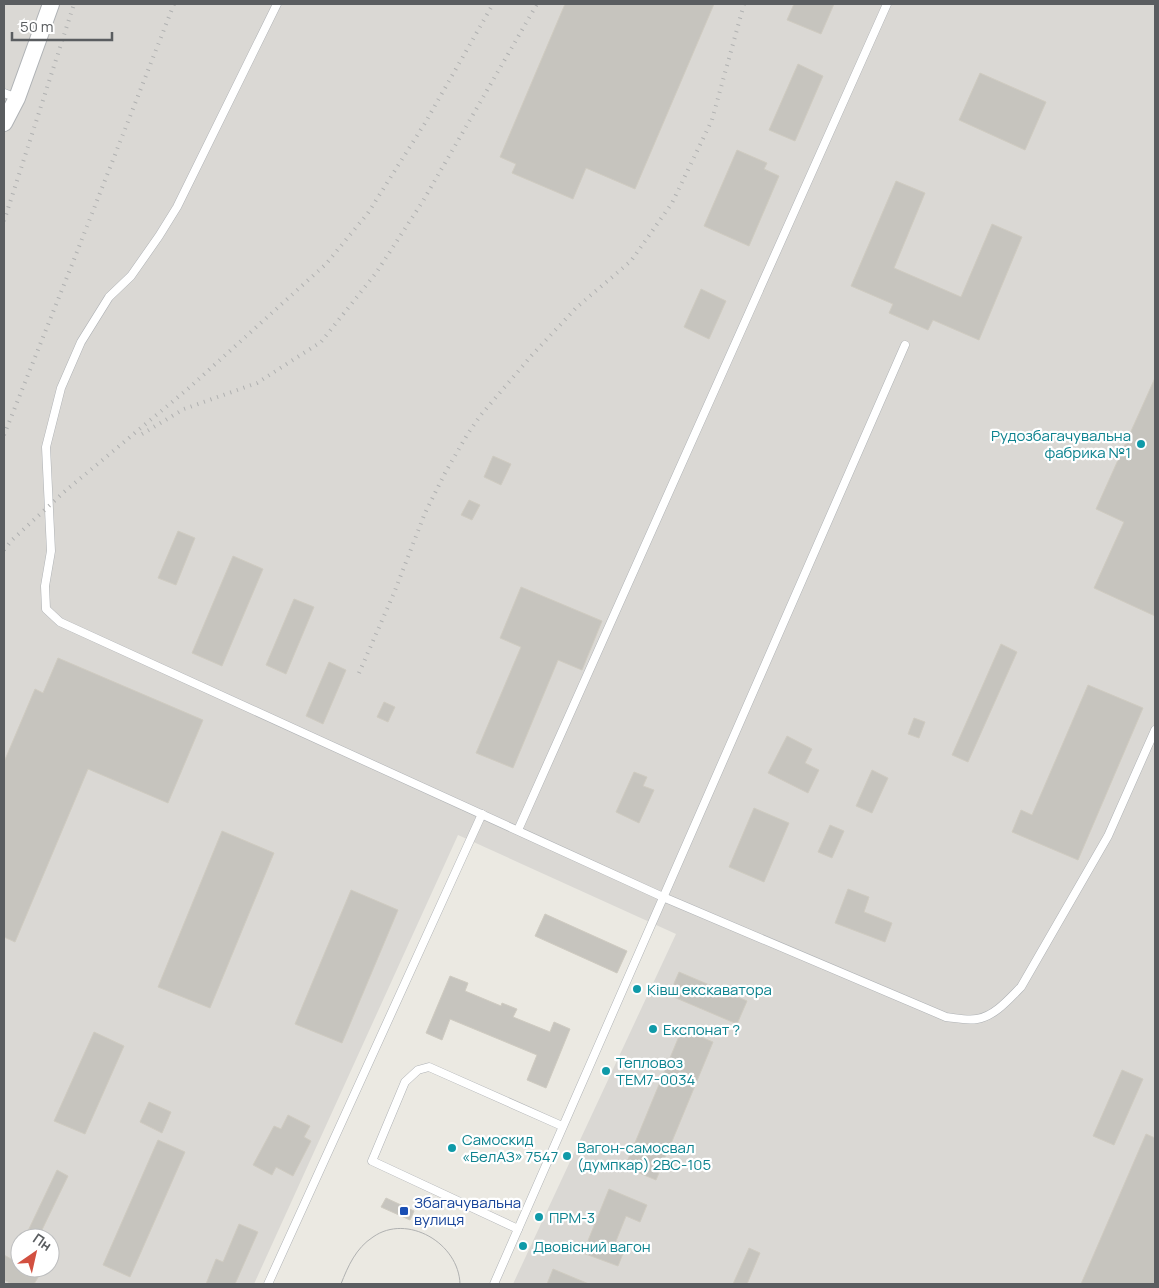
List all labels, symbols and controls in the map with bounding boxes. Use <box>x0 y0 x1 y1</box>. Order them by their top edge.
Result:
scale bar <box>12 10 112 42</box>
text: 50 m <box>20 16 54 37</box>
place label: Рудозбагачувальна фабрика №1 <box>991 425 1131 463</box>
marker: Рудозбагачувальна фабрика №1 <box>1135 438 1147 450</box>
place label: Ківш екскаватора <box>647 979 772 1000</box>
marker: Ківш екскаватора <box>631 983 643 995</box>
place label: Експонат ? <box>663 1019 740 1040</box>
marker: Експонат ? <box>647 1023 659 1035</box>
place label: Тепловоз ТЕМ7-0034 <box>616 1052 696 1090</box>
marker: Тепловоз ТЕМ7-0034 <box>600 1065 612 1077</box>
place label: Самоскид «БелАЗ» 7547 <box>462 1129 558 1167</box>
place label: Вагон-самосвал (думпкар) 2ВС-105 <box>577 1137 711 1175</box>
marker: Самоскид «БелАЗ» 7547 <box>446 1142 458 1154</box>
marker: Вагон-самосвал (думпкар) 2ВС-105 <box>561 1150 573 1162</box>
place label: Збагачувальна вулиця <box>414 1192 521 1230</box>
marker: Збагачувальна вулиця <box>398 1205 410 1217</box>
place label: ПРМ-3 <box>549 1207 595 1228</box>
marker: ПРМ-3 <box>533 1211 545 1223</box>
north arrow <box>10 1228 60 1278</box>
text: Пн <box>29 1229 56 1255</box>
place label: Двовісний вагон <box>533 1236 651 1257</box>
marker: Двовісний вагон <box>517 1240 529 1252</box>

